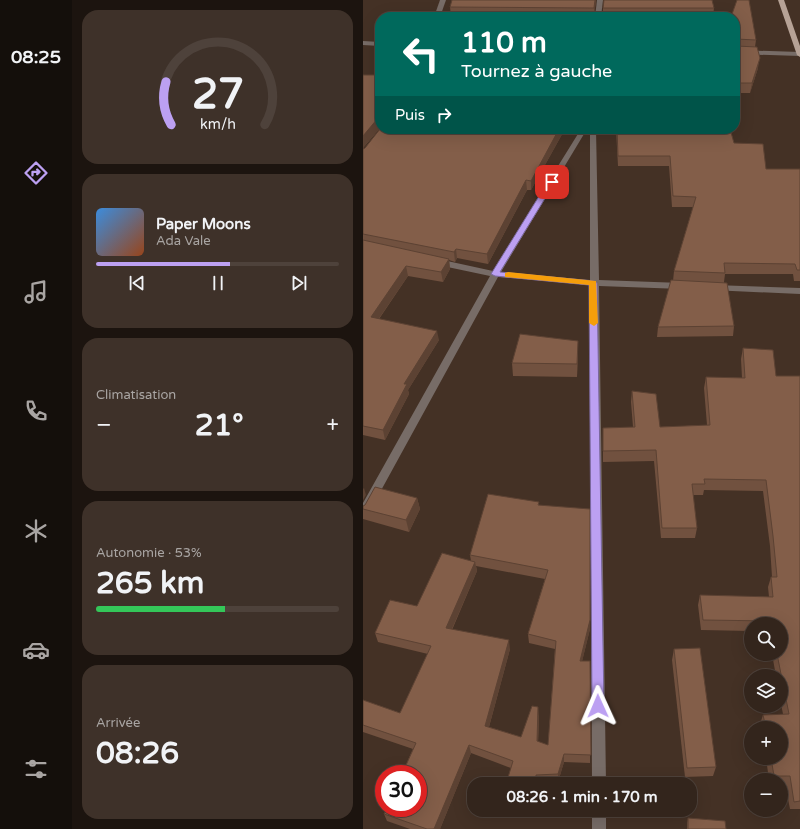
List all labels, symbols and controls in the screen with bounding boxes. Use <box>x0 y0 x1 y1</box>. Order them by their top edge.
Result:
text: 110 m <box>461 26 547 60</box>
icon: left <box>395 28 447 80</box>
text: 08:25 <box>11 46 61 68</box>
text: Tournez à gauche <box>461 60 612 82</box>
text: 27 <box>191 70 244 120</box>
icon: right <box>433 104 455 126</box>
text: Puis <box>395 106 425 124</box>
text: km/h <box>200 115 235 132</box>
icon: directions <box>22 159 50 187</box>
pin <box>535 165 569 199</box>
icon: arrive <box>541 171 563 193</box>
text: Paper Moons <box>156 215 251 233</box>
text: Ada Vale <box>156 233 211 249</box>
icon: previous <box>126 272 148 294</box>
icon: pause <box>207 272 229 294</box>
icon: next <box>288 272 310 294</box>
icon: music <box>22 278 50 306</box>
text: Climatisation <box>96 387 176 403</box>
icon: phone <box>22 397 50 425</box>
text: 21° <box>195 407 244 444</box>
text: − <box>96 412 112 438</box>
text: + <box>327 412 339 438</box>
icon: climate <box>22 517 50 545</box>
text: Autonomie · 53% <box>96 545 202 561</box>
text: 265 km <box>96 565 204 602</box>
map controls <box>744 617 788 817</box>
button: search <box>744 617 788 661</box>
icon: car <box>22 636 50 664</box>
button: layers <box>744 669 788 713</box>
position arrow <box>577 685 619 727</box>
text: Arrivée <box>96 715 140 731</box>
button: + <box>744 721 788 765</box>
text: 08:26 <box>96 735 179 772</box>
icon: filters <box>22 755 50 783</box>
speed limit sign: 30 <box>375 765 427 817</box>
button: − <box>744 773 788 817</box>
text: 08:26 · 1 min · 170 m <box>507 788 657 806</box>

